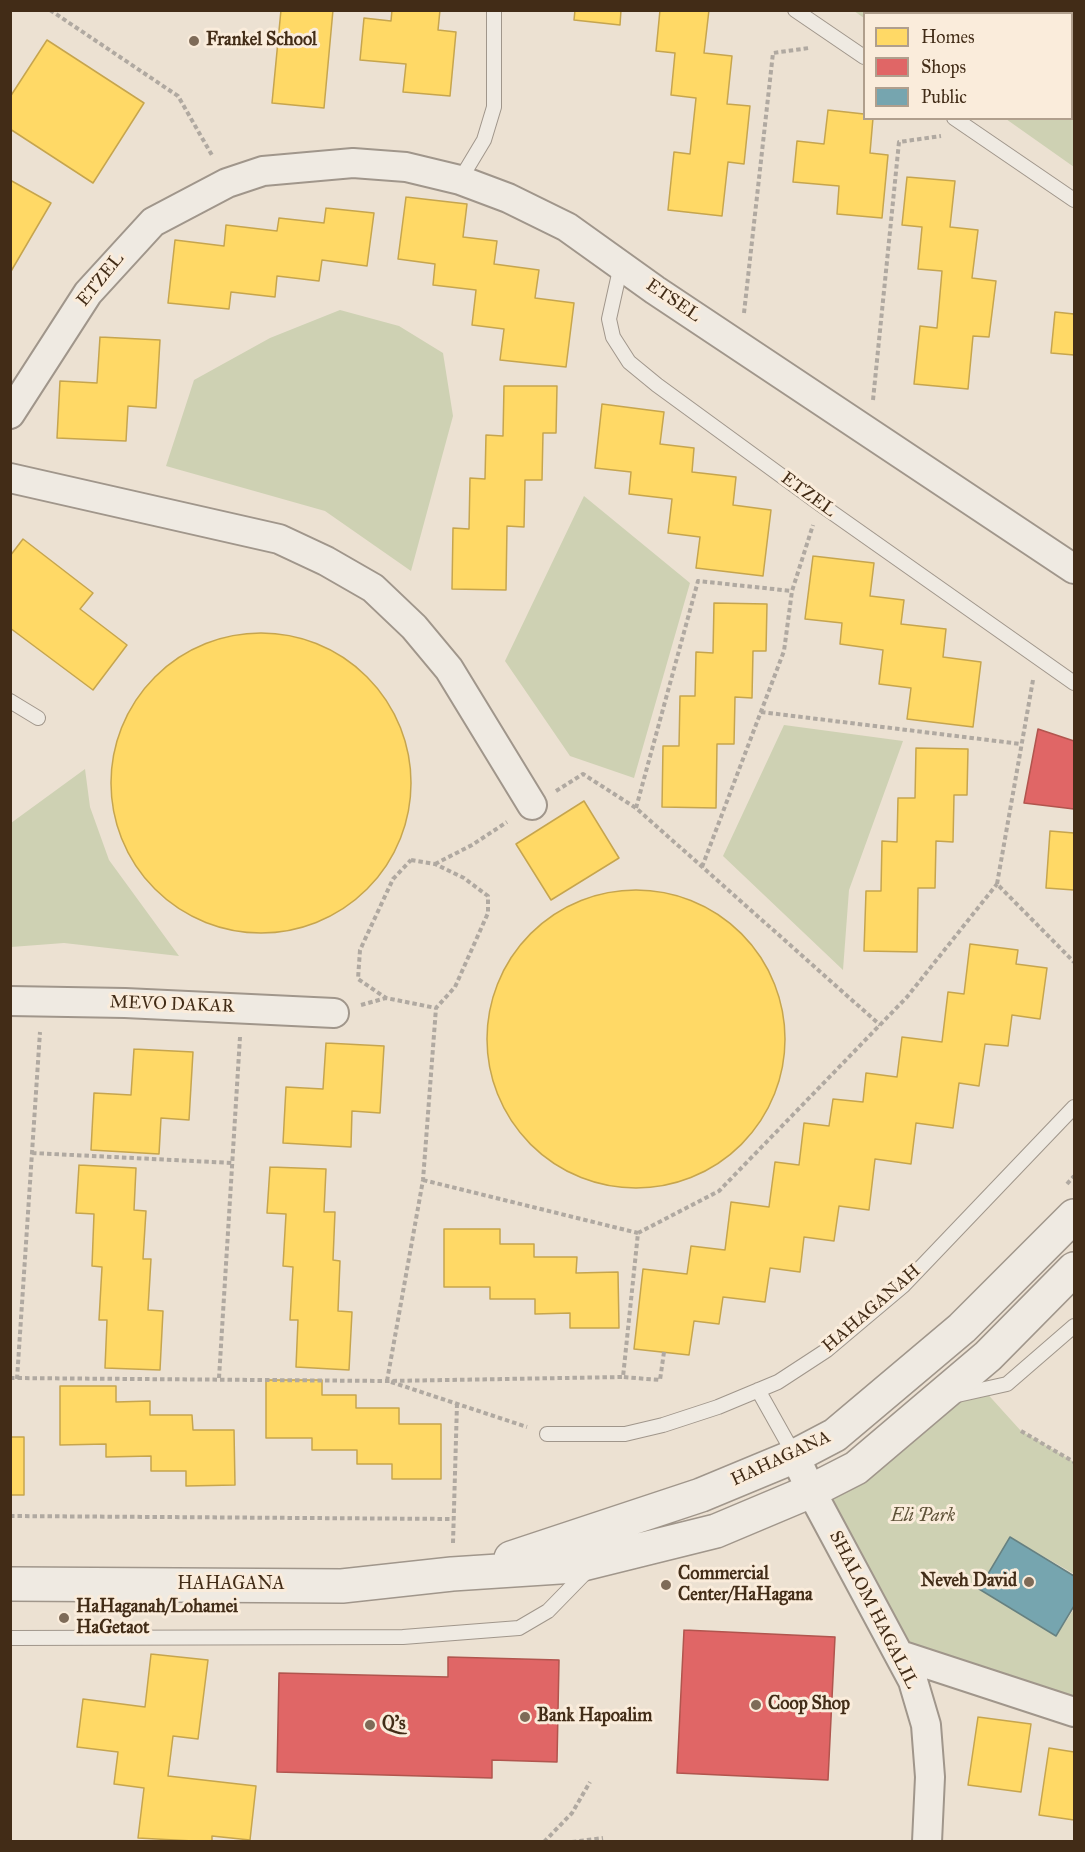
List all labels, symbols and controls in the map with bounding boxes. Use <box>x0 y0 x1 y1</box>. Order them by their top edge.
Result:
legend <box>863 12 1073 120</box>
text: Homes <box>921 26 975 48</box>
place label: Frankel School <box>206 30 317 52</box>
marker: Frankel School <box>187 34 201 48</box>
text: Shops <box>921 56 966 78</box>
text: Public <box>921 86 967 108</box>
street label: ETZEL <box>73 249 129 311</box>
street label: ETSEL <box>641 275 705 327</box>
street label: ETZEL <box>776 468 840 522</box>
street label: MEVO DAKAR <box>109 992 235 1018</box>
street label: HAHAGANAH <box>818 1260 926 1358</box>
street label: HAHAGANA <box>728 1427 834 1491</box>
park label: Eli Park <box>891 1506 955 1528</box>
street label: SHALOM HAGALIL <box>824 1528 922 1692</box>
place label: Commercial Center/HaHagana <box>678 1564 813 1606</box>
place label: Neveh David <box>921 1571 1017 1593</box>
street label: HAHAGANA <box>177 1574 285 1596</box>
marker: Neveh David <box>1022 1575 1036 1589</box>
marker: Commercial Center/HaHagana <box>659 1578 673 1592</box>
place label: HaHaganah/Lohamei HaGetaot <box>76 1597 238 1640</box>
marker: HaHaganah/Lohamei HaGetaot <box>57 1611 71 1625</box>
place label: Coop Shop <box>768 1694 850 1716</box>
marker: Coop Shop <box>749 1698 763 1712</box>
place label: Bank Hapoalim <box>537 1706 652 1728</box>
marker: Bank Hapoalim <box>518 1710 532 1724</box>
place label: Q's <box>382 1714 406 1736</box>
marker: Q's <box>363 1718 377 1732</box>

